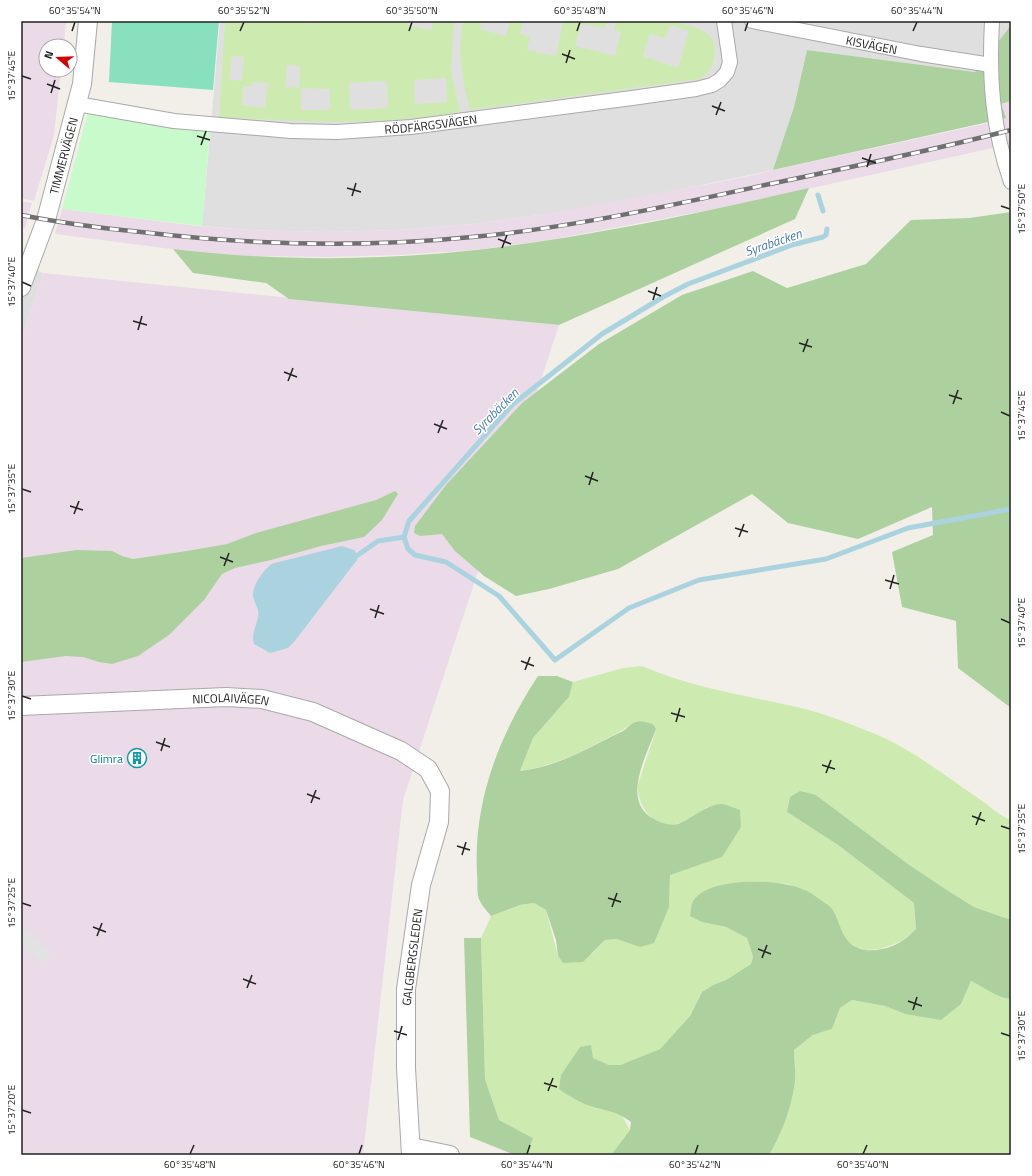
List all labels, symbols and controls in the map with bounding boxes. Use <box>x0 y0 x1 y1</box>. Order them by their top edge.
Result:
text: 60°35'54"N <box>49 3 101 18</box>
text: 60°35'52"N <box>218 3 270 18</box>
text: 60°35'50"N <box>386 3 438 18</box>
text: 60°35'48"N <box>554 3 606 18</box>
text: 60°35'46"N <box>722 3 774 18</box>
text: 60°35'44"N <box>891 3 943 18</box>
street label: KISVÄGEN <box>844 30 899 59</box>
north arrow <box>38 38 78 78</box>
text: N <box>40 49 57 61</box>
text: 15°37'45"E <box>4 50 19 101</box>
street label: RÖDFÄRGSVÄGEN <box>384 109 478 138</box>
street label: TIMMERVÄGEN <box>44 115 82 196</box>
text: 15°37'50"E <box>1014 183 1029 234</box>
water label: Syrabäcken <box>742 223 805 261</box>
text: 15°37'40"E <box>4 256 19 307</box>
water label: Syrabäcken <box>467 383 523 439</box>
text: 15°37'45"E <box>1014 390 1029 441</box>
text: 15°37'35"E <box>4 463 19 514</box>
text: 15°37'40"E <box>1014 597 1029 648</box>
text: 15°37'30"E <box>4 670 19 721</box>
street label: NICOLAIVÄGEN <box>192 687 271 710</box>
building icon: Glimra <box>126 747 148 769</box>
place label: Glimra <box>90 749 123 768</box>
text: 15°37'35"E <box>1014 803 1029 854</box>
text: 15°37'25"E <box>4 877 19 928</box>
street label: GALGBERGSLEDEN <box>397 907 427 1007</box>
text: 15°37'30"E <box>1014 1010 1029 1061</box>
text: 15°37'20"E <box>4 1084 19 1135</box>
text: 60°35'48"N <box>164 1157 216 1172</box>
text: 60°35'46"N <box>333 1157 385 1172</box>
text: 60°35'44"N <box>501 1157 553 1172</box>
text: 60°35'42"N <box>669 1157 721 1172</box>
text: 60°35'40"N <box>837 1157 889 1172</box>

